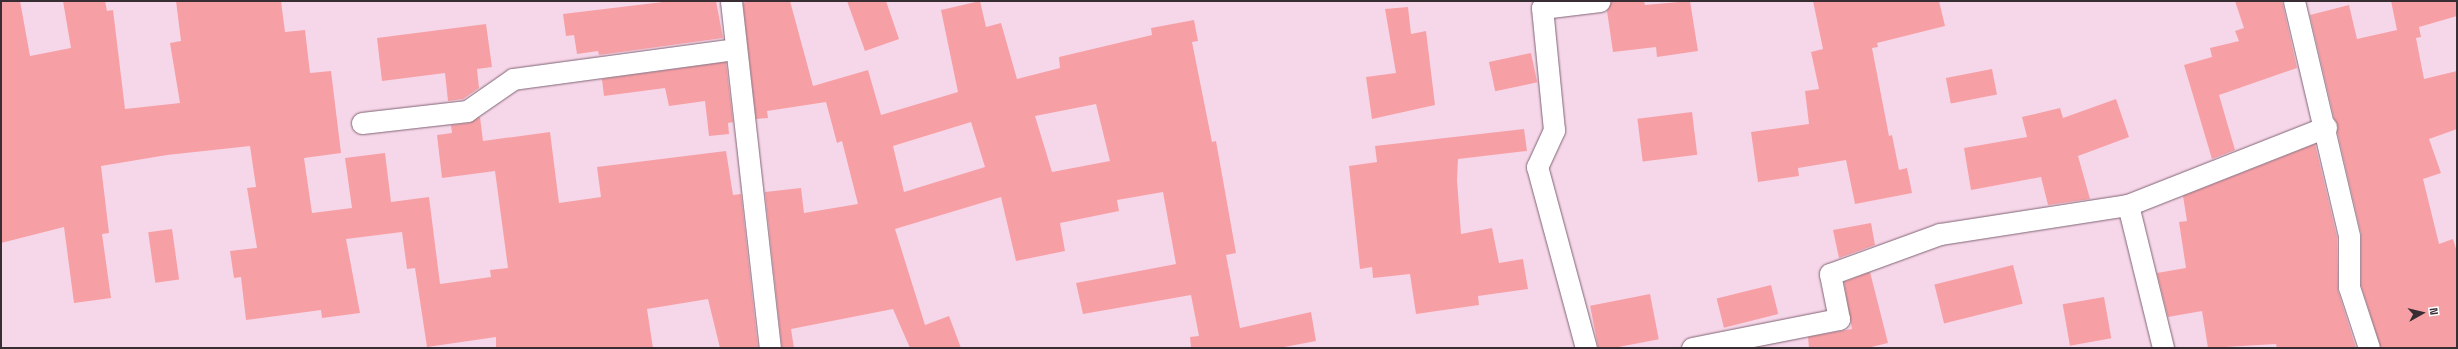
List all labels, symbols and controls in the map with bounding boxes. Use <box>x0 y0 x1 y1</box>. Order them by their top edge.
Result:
north arrow <box>2402 293 2442 333</box>
text: N <box>2426 307 2441 316</box>

